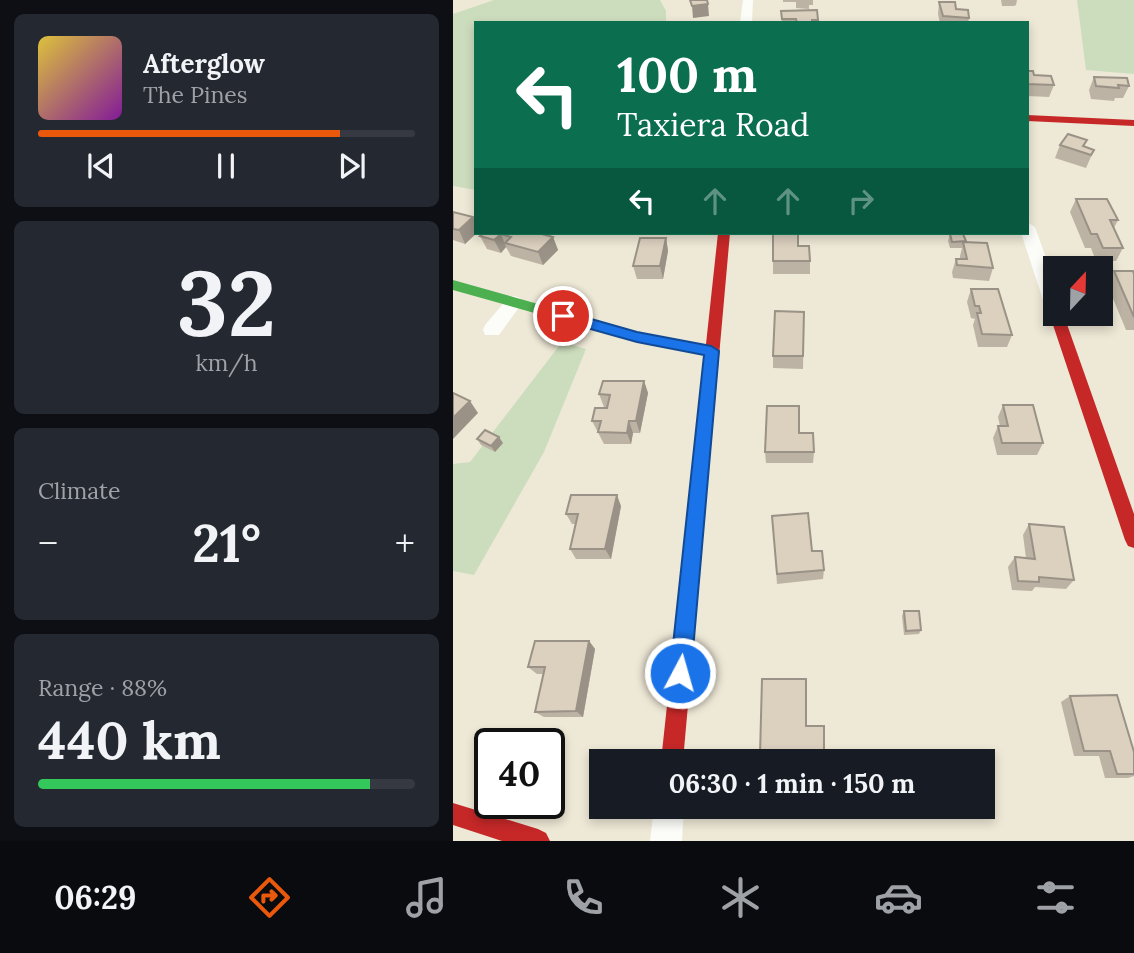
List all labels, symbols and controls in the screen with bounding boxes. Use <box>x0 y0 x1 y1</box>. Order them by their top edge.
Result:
text: 100 m <box>617 43 757 105</box>
text: Afterglow <box>143 47 265 80</box>
icon: left <box>502 49 593 140</box>
text: The Pines <box>143 80 248 109</box>
text: Taxiera Road <box>617 104 809 145</box>
icon: previous <box>82 147 120 185</box>
icon: pause <box>207 147 245 185</box>
icon: next <box>333 147 371 185</box>
icon: left <box>623 182 661 220</box>
icon: ahead <box>696 182 734 220</box>
icon: ahead <box>769 182 807 220</box>
icon: right <box>842 182 880 220</box>
text: 32 <box>177 244 276 361</box>
north arrow <box>1043 256 1113 326</box>
map controls <box>1043 256 1113 326</box>
pin <box>533 286 593 346</box>
icon: arrive <box>544 297 582 335</box>
text: km/h <box>195 348 258 377</box>
text: Climate <box>38 476 120 505</box>
text: 21° <box>192 510 261 576</box>
text: − <box>38 519 58 567</box>
text: + <box>395 519 415 567</box>
position arrow <box>643 636 717 710</box>
text: Range · 88% <box>38 673 167 702</box>
text: 440 km <box>38 707 221 773</box>
speed limit sign: 40 <box>474 728 565 819</box>
text: 06:30 · 1 min · 150 m <box>669 767 915 800</box>
icon: directions <box>245 873 294 922</box>
icon: music <box>402 873 451 922</box>
icon: phone <box>559 873 608 922</box>
icon: climate <box>716 873 765 922</box>
icon: car <box>874 873 923 922</box>
icon: filters <box>1031 873 1080 922</box>
text: 06:29 <box>54 877 136 918</box>

